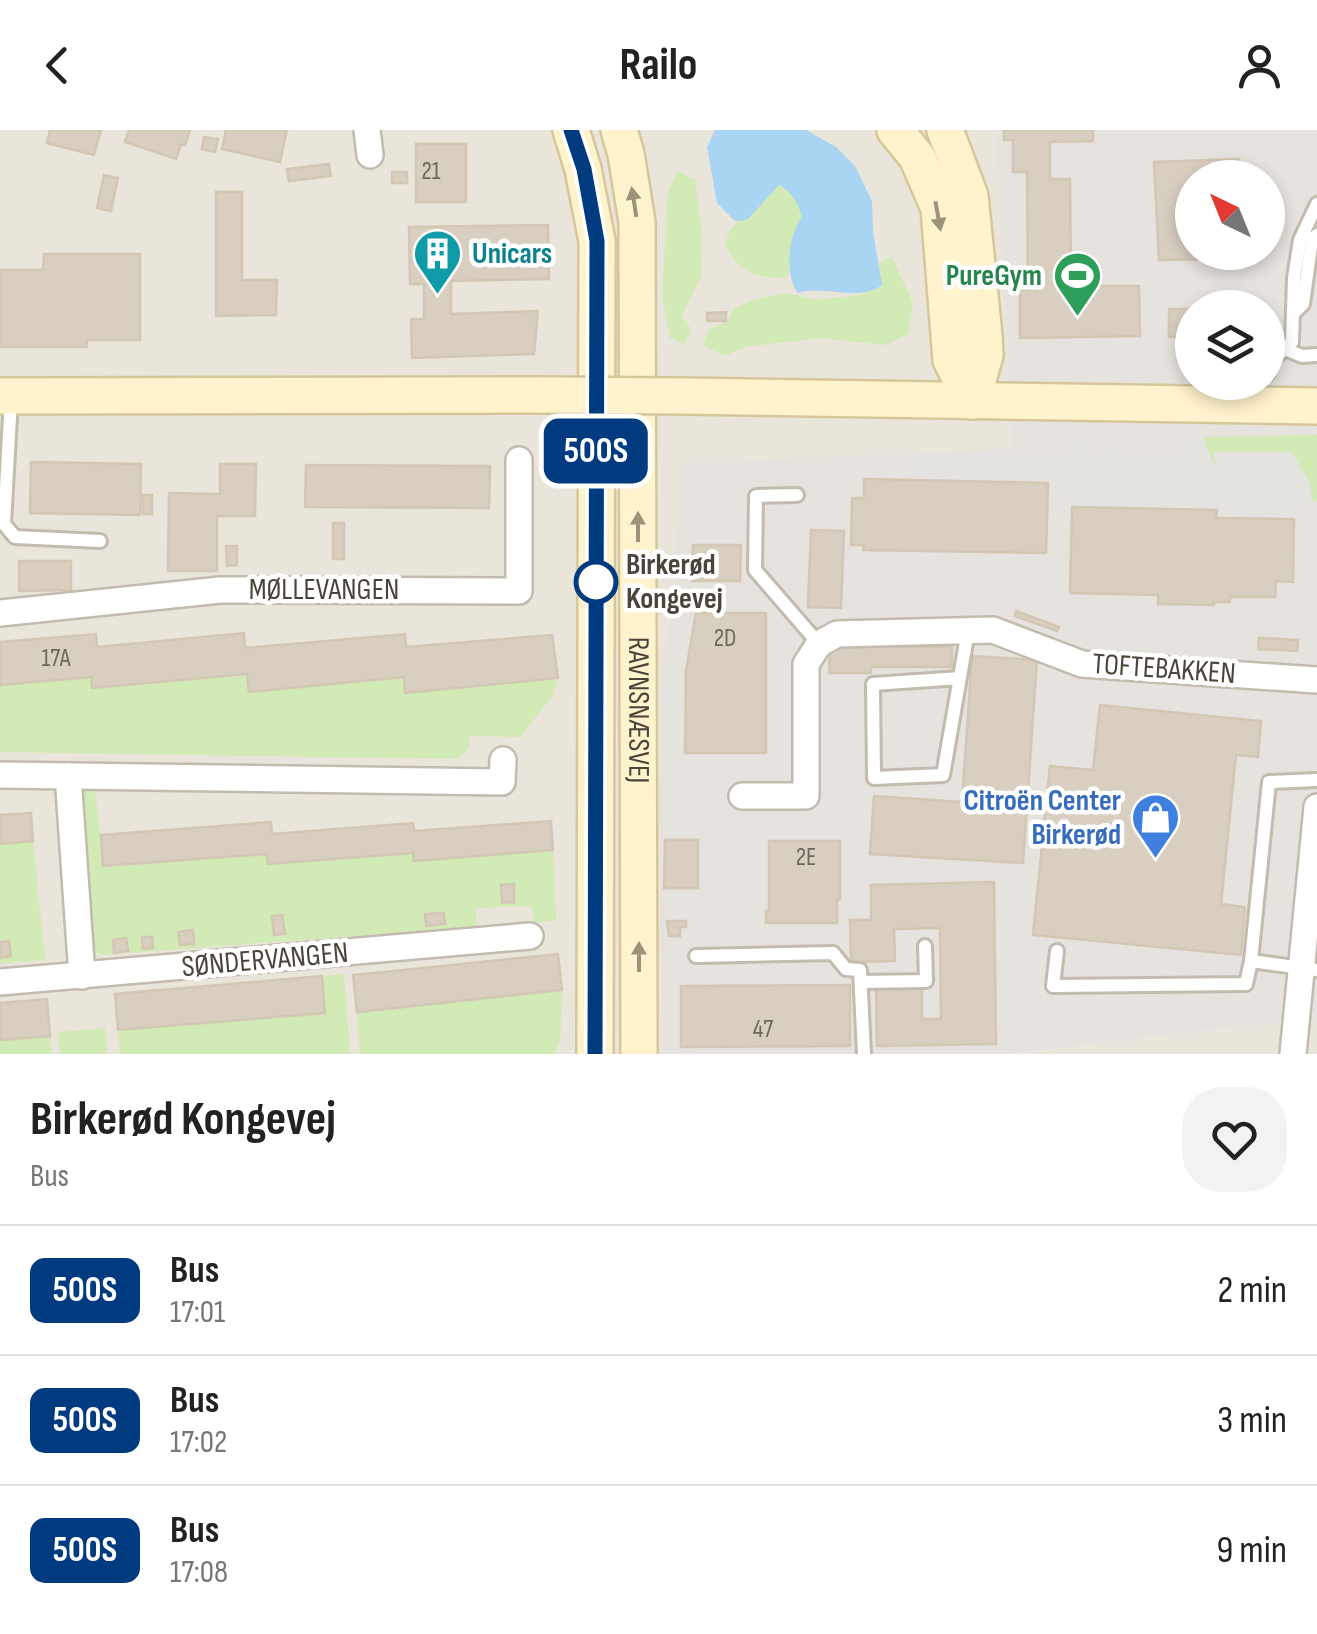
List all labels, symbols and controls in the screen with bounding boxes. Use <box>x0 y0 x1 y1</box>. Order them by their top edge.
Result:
icon: back <box>30 38 85 93</box>
text: Railo <box>620 38 697 93</box>
icon: person <box>1232 38 1287 93</box>
house number: 21 <box>421 156 441 187</box>
north arrow <box>1175 160 1285 270</box>
map controls <box>1175 160 1285 400</box>
one-way arrow <box>626 185 641 217</box>
one-way arrow <box>931 201 946 232</box>
building icon: Unicars <box>411 228 463 296</box>
place label: Unicars <box>472 236 552 272</box>
sports icon: PureGym <box>1051 250 1103 318</box>
place label: PureGym <box>946 258 1042 294</box>
button: layers <box>1175 290 1285 400</box>
line badge: 500S <box>526 418 666 484</box>
text: 500S <box>564 430 628 473</box>
one-way arrow <box>630 510 646 542</box>
place label: Birkerød Kongevej <box>626 547 723 617</box>
marker: Birkerød Kongevej <box>575 561 617 603</box>
street label: MØLLEVANGEN <box>249 572 399 608</box>
house number: 2D <box>714 623 736 654</box>
street label: RAVNSNÆSVEJ <box>620 637 656 783</box>
house number: 17A <box>42 643 71 674</box>
street label: TOFTEBAKKEN <box>1091 646 1237 692</box>
place label: Citroën Center Birkerød <box>963 783 1121 853</box>
shop icon: Citroën Center Birkerød <box>1130 792 1182 860</box>
house number: 2E <box>796 842 816 873</box>
street label: SØNDERVANGEN <box>180 935 350 985</box>
one-way arrow <box>631 940 647 972</box>
house number: 47 <box>753 1014 773 1045</box>
button: heart <box>1182 1087 1287 1192</box>
text: Birkerød Kongevej <box>30 1091 336 1148</box>
text: Bus <box>30 1157 69 1196</box>
text: Bus <box>170 1248 219 1293</box>
text: 2 min <box>1218 1268 1287 1313</box>
text: 500S <box>53 1269 117 1312</box>
text: 17:01 <box>170 1293 225 1332</box>
text: Bus <box>170 1378 219 1423</box>
text: 3 min <box>1217 1398 1287 1443</box>
text: 500S <box>53 1399 117 1442</box>
text: 17:02 <box>170 1423 227 1462</box>
text: Bus <box>170 1508 219 1553</box>
text: 9 min <box>1216 1528 1287 1573</box>
text: 500S <box>53 1529 117 1572</box>
text: 17:08 <box>170 1553 228 1592</box>

